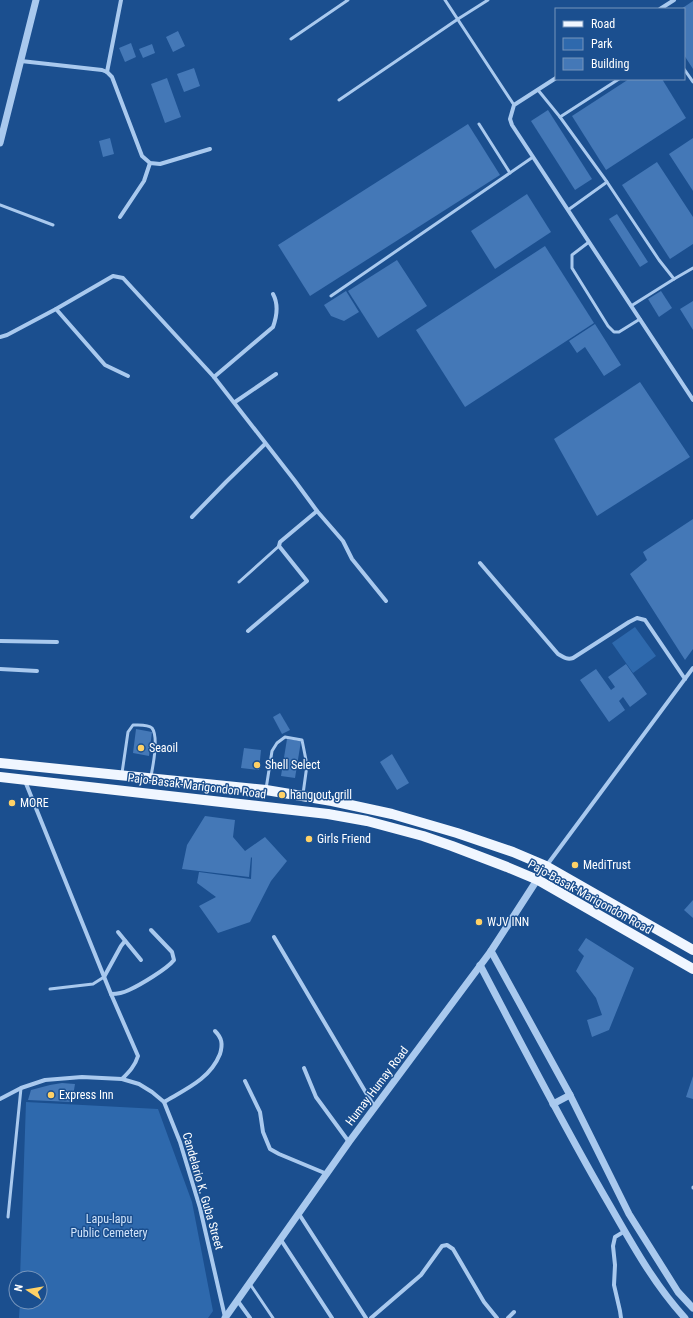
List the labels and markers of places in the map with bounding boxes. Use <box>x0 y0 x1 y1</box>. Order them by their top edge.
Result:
place label: Seaoil <box>149 741 178 755</box>
marker: Seaoil <box>136 743 146 753</box>
place label: Shell Select <box>265 758 321 772</box>
marker: Shell Select <box>252 760 262 770</box>
place label: hang out grill <box>290 788 352 802</box>
marker: hang out grill <box>277 790 287 800</box>
place label: MORE <box>20 796 49 810</box>
marker: MORE <box>7 798 17 808</box>
place label: Girls Friend <box>317 832 371 846</box>
marker: Girls Friend <box>304 834 314 844</box>
place label: MediTrust <box>583 858 631 872</box>
marker: MediTrust <box>570 860 580 870</box>
place label: WJV INN <box>487 915 529 929</box>
marker: WJV INN <box>474 917 484 927</box>
place label: Express Inn <box>59 1088 114 1102</box>
marker: Express Inn <box>46 1090 56 1100</box>

